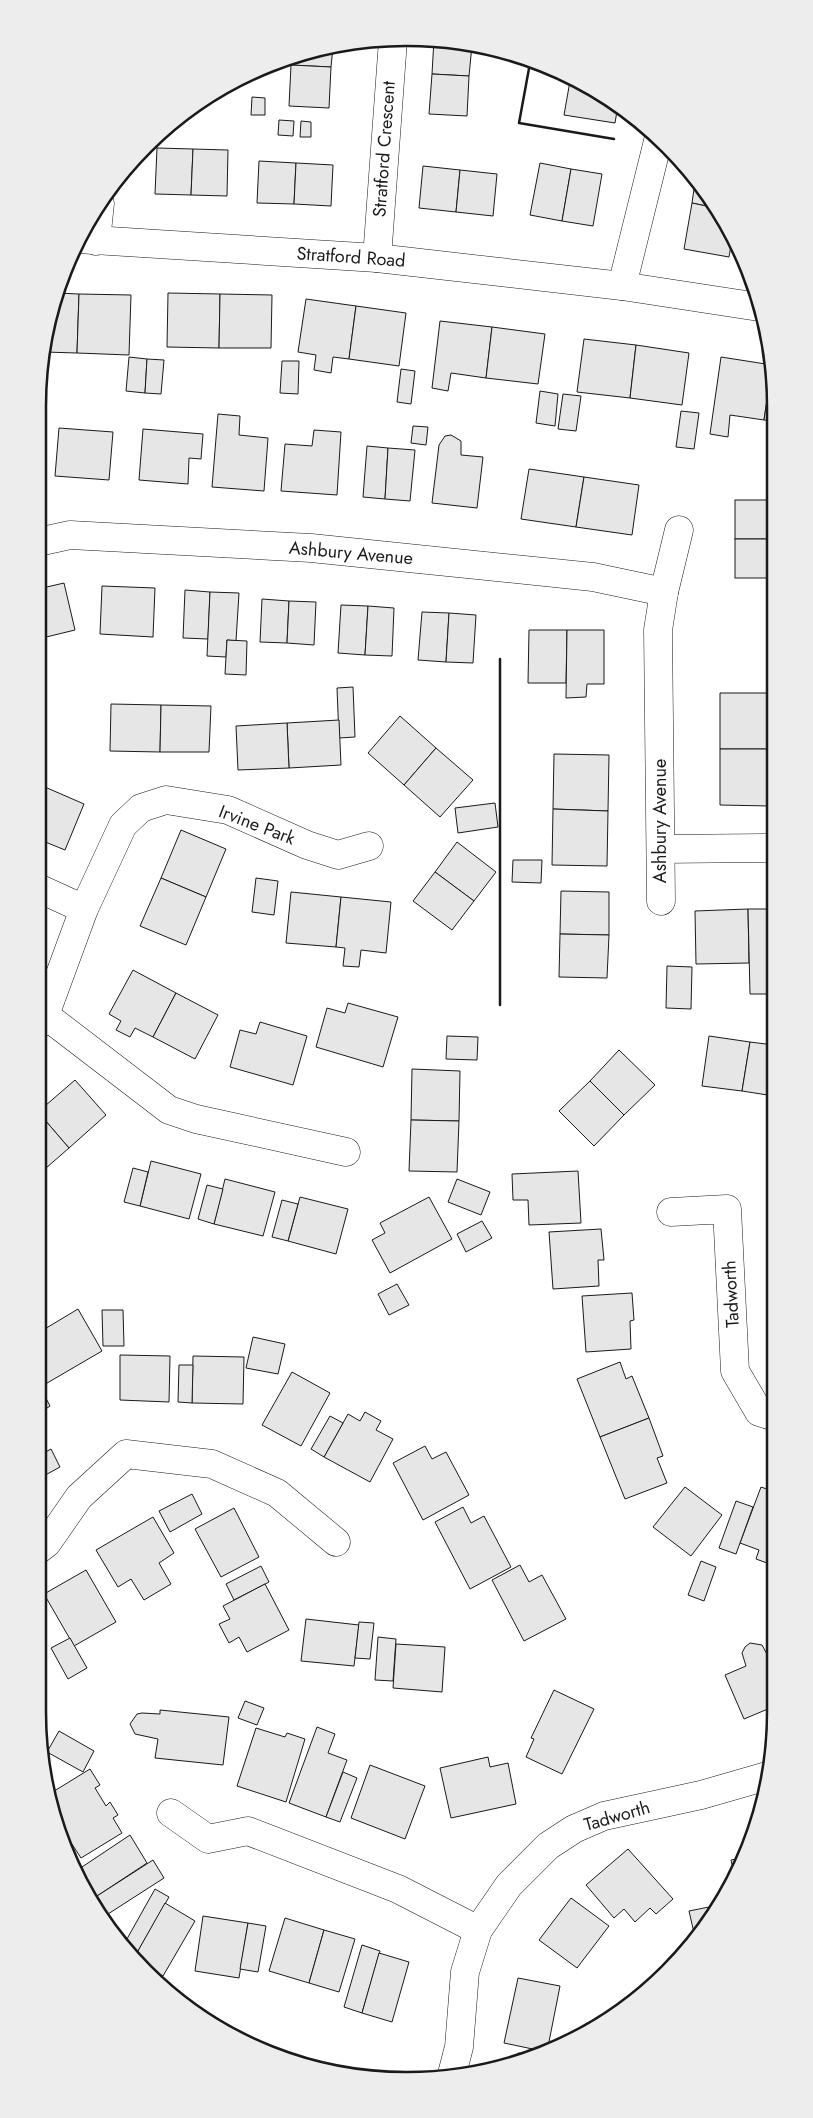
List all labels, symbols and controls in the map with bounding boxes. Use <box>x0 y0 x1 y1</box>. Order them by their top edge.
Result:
street label: Stratford Crescent <box>366 79 402 218</box>
street label: Stratford Road <box>296 240 406 274</box>
street label: Ashbury Avenue <box>288 535 414 571</box>
street label: Ashbury Avenue <box>647 759 673 883</box>
street label: Irvine Park <box>215 799 299 851</box>
street label: Tadworth <box>716 1260 746 1328</box>
street label: Tadworth <box>581 1794 653 1838</box>

